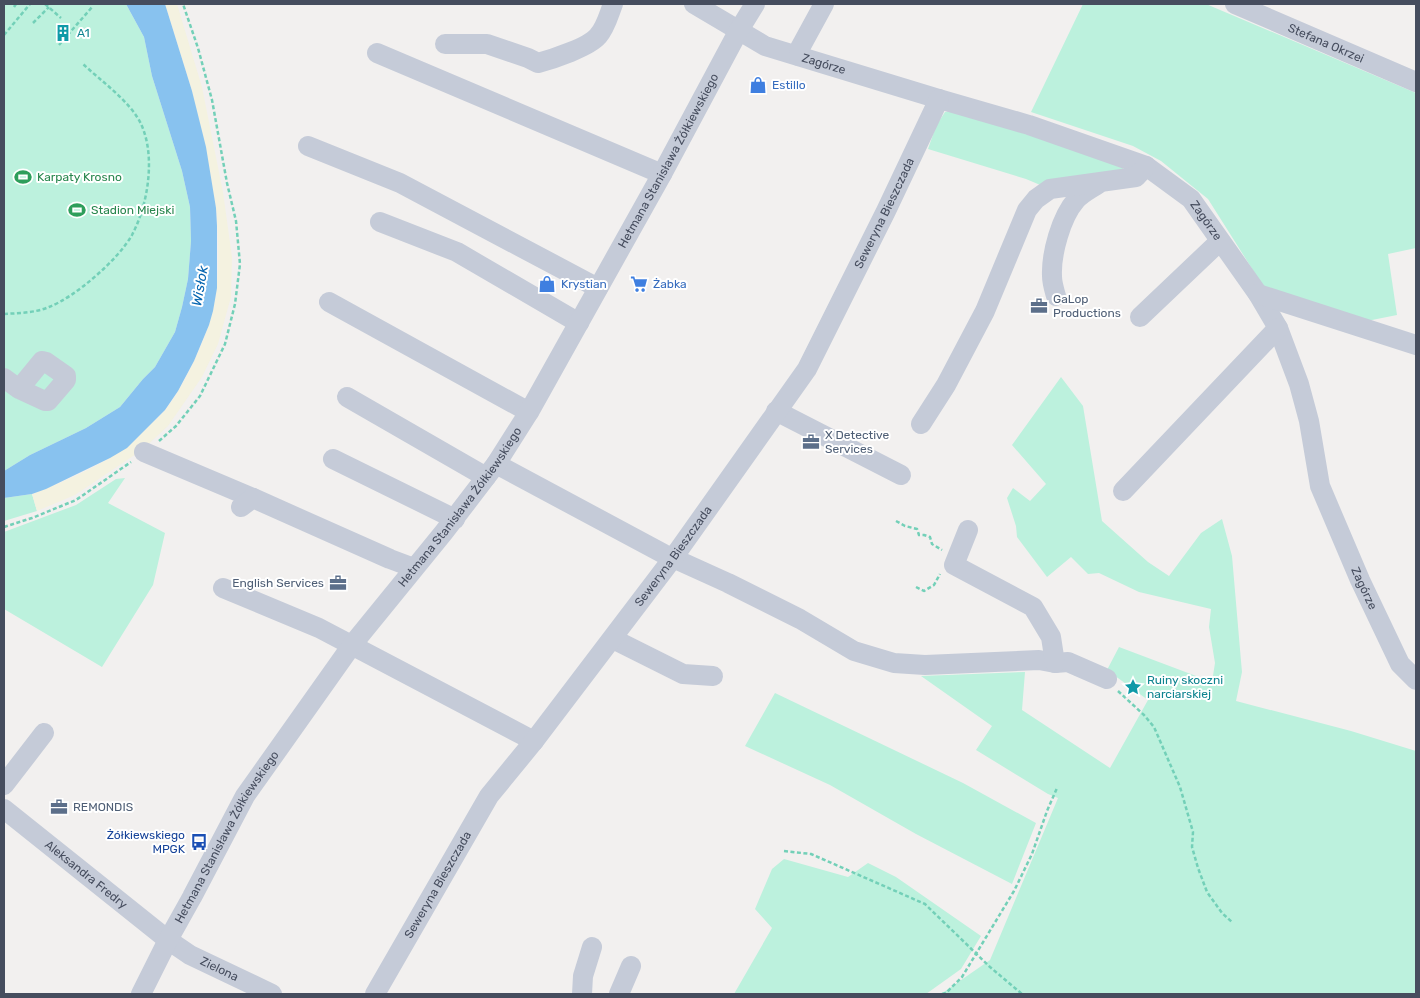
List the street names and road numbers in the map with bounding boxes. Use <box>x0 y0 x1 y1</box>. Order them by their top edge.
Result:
street label: Stefana Okrzei <box>1286 21 1366 66</box>
street label: Zagórze <box>800 51 848 77</box>
street label: Hetmana Stanisława Żółkiewskiego <box>615 71 722 250</box>
street label: Seweryna Bieszczada <box>851 156 917 271</box>
street label: Zagórze <box>1187 198 1225 243</box>
street label: Hetmana Stanisława Żółkiewskiego <box>395 425 525 590</box>
street label: Seweryna Bieszczada <box>632 503 715 609</box>
street label: Zagórze <box>1348 565 1380 612</box>
street label: Hetmana Stanisława Żółkiewskiego <box>172 748 282 926</box>
street label: Seweryna Bieszczada <box>402 829 474 941</box>
street label: Aleksandra Fredry <box>42 837 130 912</box>
street label: Zielona <box>198 954 241 984</box>

